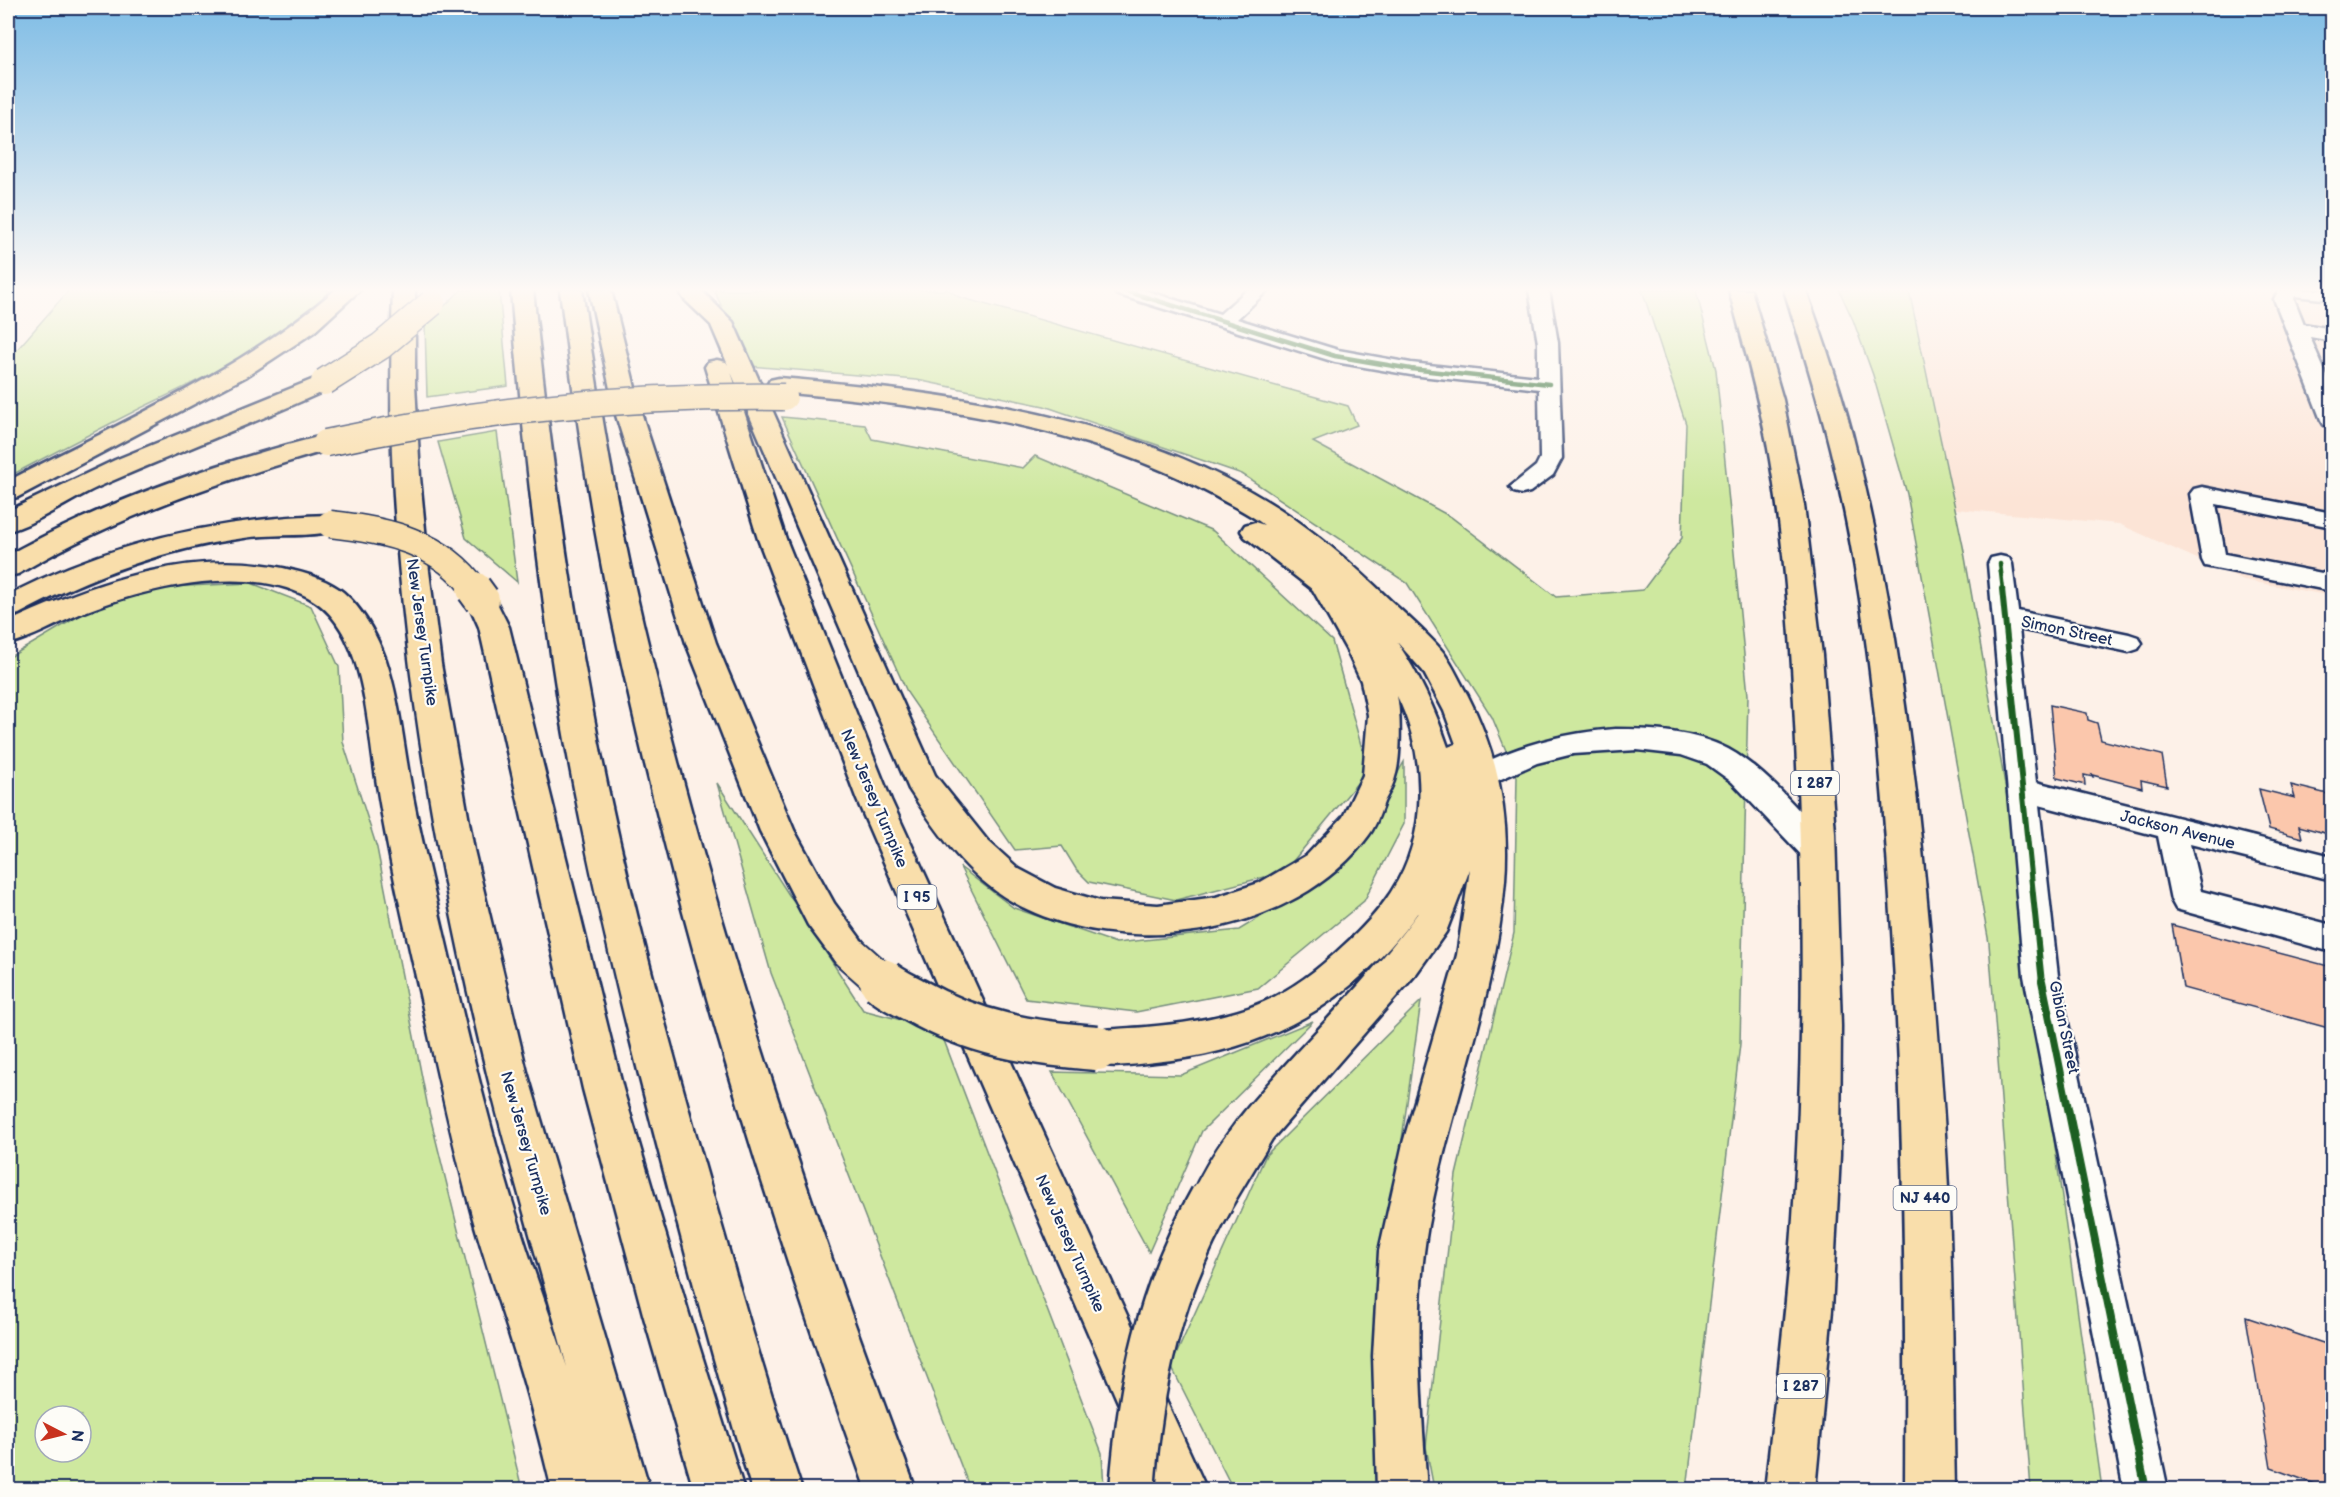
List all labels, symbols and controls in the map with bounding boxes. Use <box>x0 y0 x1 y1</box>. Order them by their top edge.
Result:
street label: New Jersey Turnpike <box>402 557 441 708</box>
street label: Simon Street <box>2019 613 2114 650</box>
street label: New Jersey Turnpike <box>836 727 912 871</box>
road number: I 287 <box>1791 771 1839 795</box>
street label: Jackson Avenue <box>2118 807 2237 854</box>
road number: I 95 <box>898 885 936 909</box>
street label: Gibian Street <box>2044 979 2083 1076</box>
street label: New Jersey Turnpike <box>496 1069 555 1218</box>
street label: New Jersey Turnpike <box>1031 1172 1109 1316</box>
road number: NJ 440 <box>1894 1186 1956 1210</box>
road number: I 287 <box>1777 1374 1825 1398</box>
north arrow <box>33 1404 93 1464</box>
text: N <box>66 1429 87 1443</box>

